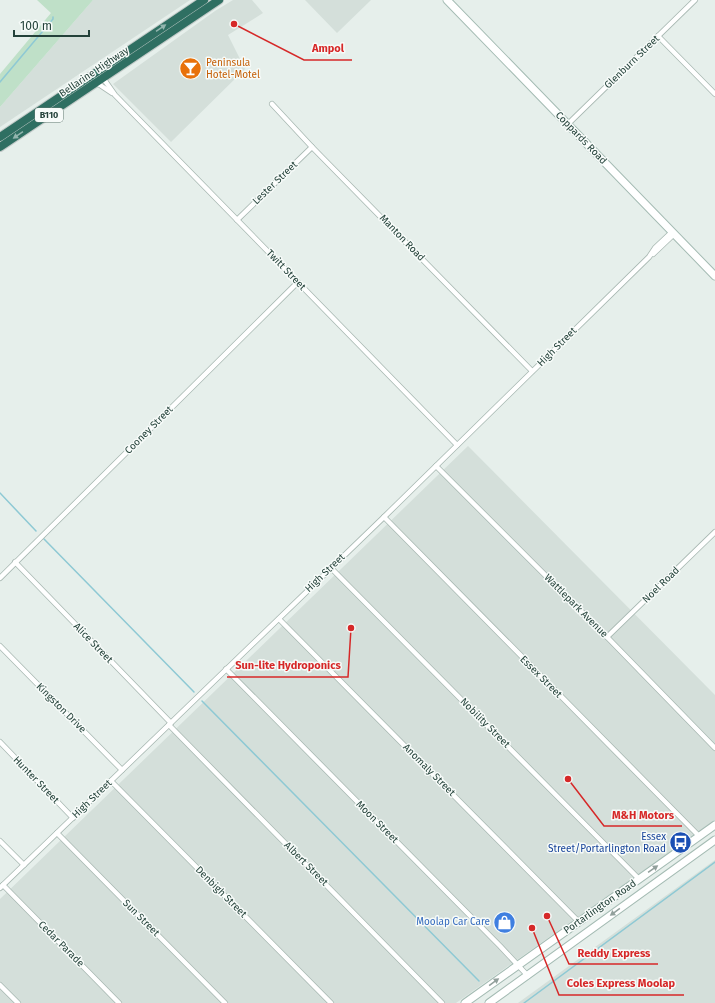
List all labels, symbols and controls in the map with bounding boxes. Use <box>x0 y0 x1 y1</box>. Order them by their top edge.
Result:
scale bar <box>14 12 89 38</box>
text: 100 m <box>20 19 52 33</box>
one-way arrow <box>156 25 167 32</box>
street label: Glenburn Street <box>602 32 662 91</box>
callout: Ampol <box>304 37 352 60</box>
text: Ampol <box>311 42 345 55</box>
street label: Bellarine Highway <box>57 44 131 100</box>
bar icon: Peninsula Hotel-Motel <box>177 56 203 82</box>
place label: Peninsula Hotel-Motel <box>206 57 260 81</box>
road number: B110 <box>35 108 63 122</box>
street label: Coppards Road <box>553 109 609 167</box>
one-way arrow <box>13 131 24 139</box>
street label: Lester Street <box>250 158 300 207</box>
street label: Manton Road <box>377 212 427 264</box>
street label: Twitt Street <box>264 247 309 293</box>
street label: High Street <box>535 325 579 369</box>
street label: Cooney Street <box>122 403 176 457</box>
street label: High Street <box>303 551 348 595</box>
street label: Noel Road <box>640 564 682 606</box>
street label: Wattlepark Avenue <box>542 572 610 640</box>
street label: Alice Street <box>71 620 115 666</box>
street label: Essex Street <box>517 653 565 701</box>
callout: Sun-lite Hydroponics <box>227 654 348 677</box>
text: Sun-lite Hydroponics <box>235 659 341 672</box>
street label: Kingston Drive <box>34 681 88 735</box>
street label: Nobility Street <box>458 696 513 751</box>
street label: Anomaly Street <box>400 741 458 799</box>
street label: Hunter Street <box>10 754 62 806</box>
street label: High Street <box>70 777 115 821</box>
street label: Moon Street <box>353 798 401 846</box>
callout: M&H Motors <box>604 803 682 826</box>
text: M&H Motors <box>612 809 675 822</box>
bus stop icon: Essex Street/Portarlington Road <box>668 830 694 856</box>
place label: Essex Street/Portarlington Road <box>548 831 666 855</box>
street label: Albert Street <box>281 839 331 889</box>
street label: Denbigh Street <box>193 864 249 920</box>
one-way arrow <box>647 865 658 873</box>
street label: Portarlington Road <box>561 877 639 937</box>
street label: Sun Street <box>120 897 162 939</box>
one-way arrow <box>610 908 621 916</box>
shop icon: Moolap Car Care <box>492 909 518 935</box>
place label: Moolap Car Care <box>416 916 490 928</box>
street label: Cedar Parade <box>36 919 86 969</box>
callout: Reddy Express <box>569 941 658 964</box>
text: Reddy Express <box>578 947 651 960</box>
callout: Coles Express Moolap <box>559 972 684 995</box>
text: Coles Express Moolap <box>567 977 676 990</box>
one-way arrow <box>488 978 499 986</box>

